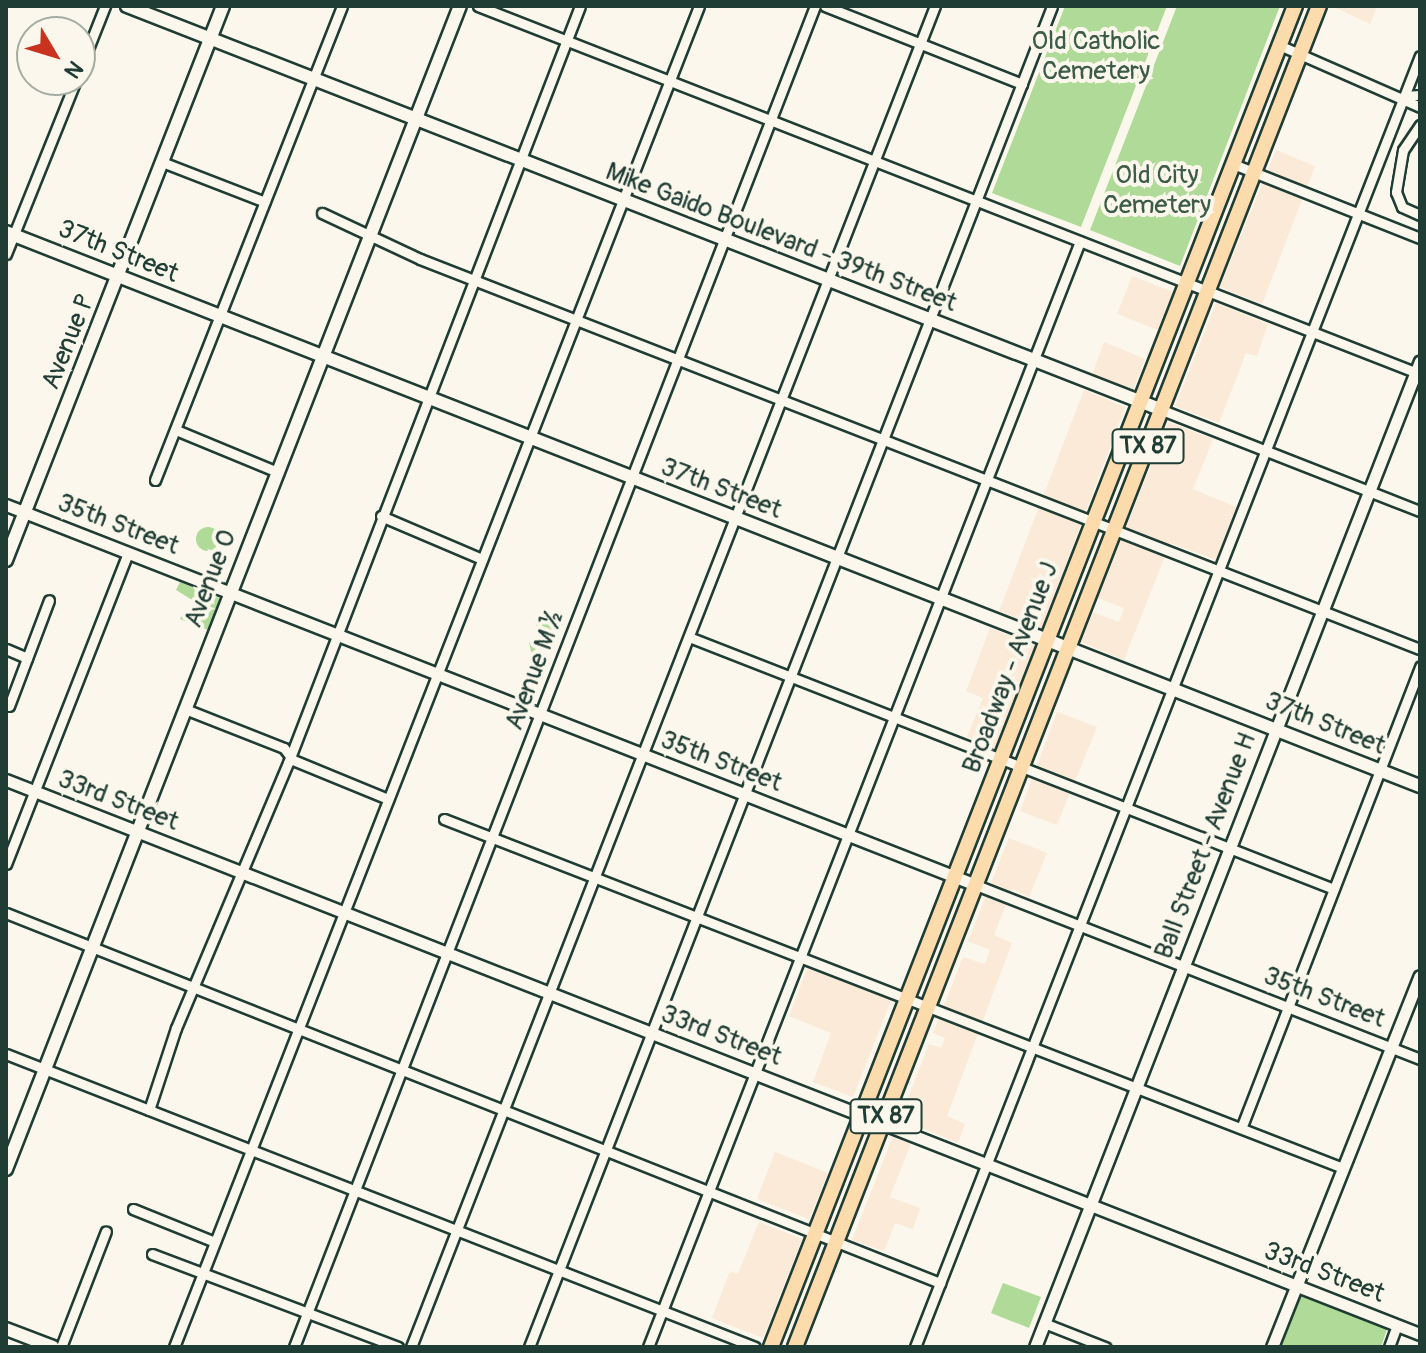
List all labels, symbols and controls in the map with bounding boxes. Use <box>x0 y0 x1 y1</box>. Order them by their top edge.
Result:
north arrow <box>16 16 96 96</box>
park label: Old Catholic Cemetery <box>1031 26 1161 88</box>
text: N <box>58 55 89 84</box>
street label: Mike Gaido Boulevard - 39th Street <box>601 156 961 320</box>
park label: Old City Cemetery <box>1103 160 1211 222</box>
street label: 37th Street <box>53 214 183 290</box>
street label: Avenue P <box>36 290 102 394</box>
road number: TX 87 <box>1110 426 1186 466</box>
street label: 37th Street <box>656 452 786 526</box>
street label: 35th Street <box>53 488 183 562</box>
street label: Avenue O <box>178 526 244 632</box>
street label: Broadway - Avenue J <box>956 558 1066 778</box>
street label: Avenue M ½ <box>499 607 571 735</box>
street label: 37th Street <box>1260 686 1390 762</box>
street label: 35th Street <box>656 725 786 799</box>
street label: Ball Street - Avenue H <box>1148 729 1264 963</box>
street label: 33rd Street <box>53 764 183 838</box>
street label: 35th Street <box>1259 961 1389 1035</box>
street label: 33rd Street <box>656 999 786 1073</box>
road number: TX 87 <box>848 1096 924 1136</box>
street label: 33rd Street <box>1259 1236 1389 1310</box>

